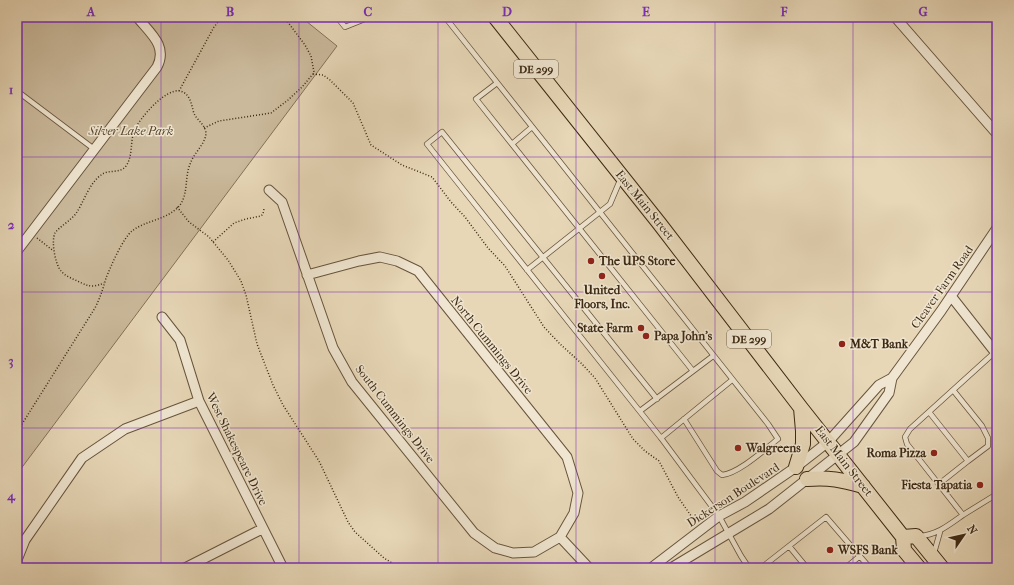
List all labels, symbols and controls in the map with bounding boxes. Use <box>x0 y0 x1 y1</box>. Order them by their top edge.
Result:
text: A <box>86 4 96 19</box>
text: B <box>226 4 235 19</box>
text: C <box>364 4 373 19</box>
text: D <box>502 4 512 19</box>
text: E <box>642 4 650 19</box>
text: F <box>780 4 788 19</box>
text: G <box>918 4 928 19</box>
road number: DE 299 <box>514 60 558 78</box>
text: 1 <box>9 82 14 97</box>
park label: Silver Lake Park <box>88 124 173 138</box>
street label: East Main Street <box>613 167 678 243</box>
text: 2 <box>8 217 15 232</box>
street label: Cleaver Farm Road <box>908 242 976 331</box>
place label: The UPS Store <box>598 254 675 268</box>
marker: The UPS Store <box>586 256 596 266</box>
marker: United Floors, Inc. <box>597 271 607 281</box>
place label: United Floors, Inc. <box>573 283 631 311</box>
street label: North Cummings Drive <box>448 293 536 397</box>
place label: State Farm <box>577 321 634 335</box>
marker: State Farm <box>636 323 646 333</box>
place label: Papa John's <box>654 329 713 344</box>
road number: DE 299 <box>727 330 771 348</box>
marker: Papa John's <box>641 331 651 341</box>
place label: M&T Bank <box>849 337 909 351</box>
marker: M&T Bank <box>837 339 847 349</box>
text: 3 <box>8 353 14 369</box>
street label: South Cummings Drive <box>352 362 438 466</box>
street label: West Shakespeare Drive <box>203 389 270 508</box>
street label: East Main Street <box>812 423 876 500</box>
place label: Walgreens <box>745 441 801 456</box>
marker: Walgreens <box>733 443 743 453</box>
place label: Roma Pizza <box>866 446 926 460</box>
marker: Roma Pizza <box>929 448 939 458</box>
street label: Dickerson Boulevard <box>684 460 782 530</box>
place label: Fiesta Tapatia <box>900 478 972 493</box>
marker: Fiesta Tapatia <box>975 480 985 490</box>
text: 4 <box>6 488 16 504</box>
north arrow <box>944 515 984 555</box>
text: N <box>964 523 980 537</box>
place label: WSFS Bank <box>837 543 898 557</box>
marker: WSFS Bank <box>825 545 835 555</box>

